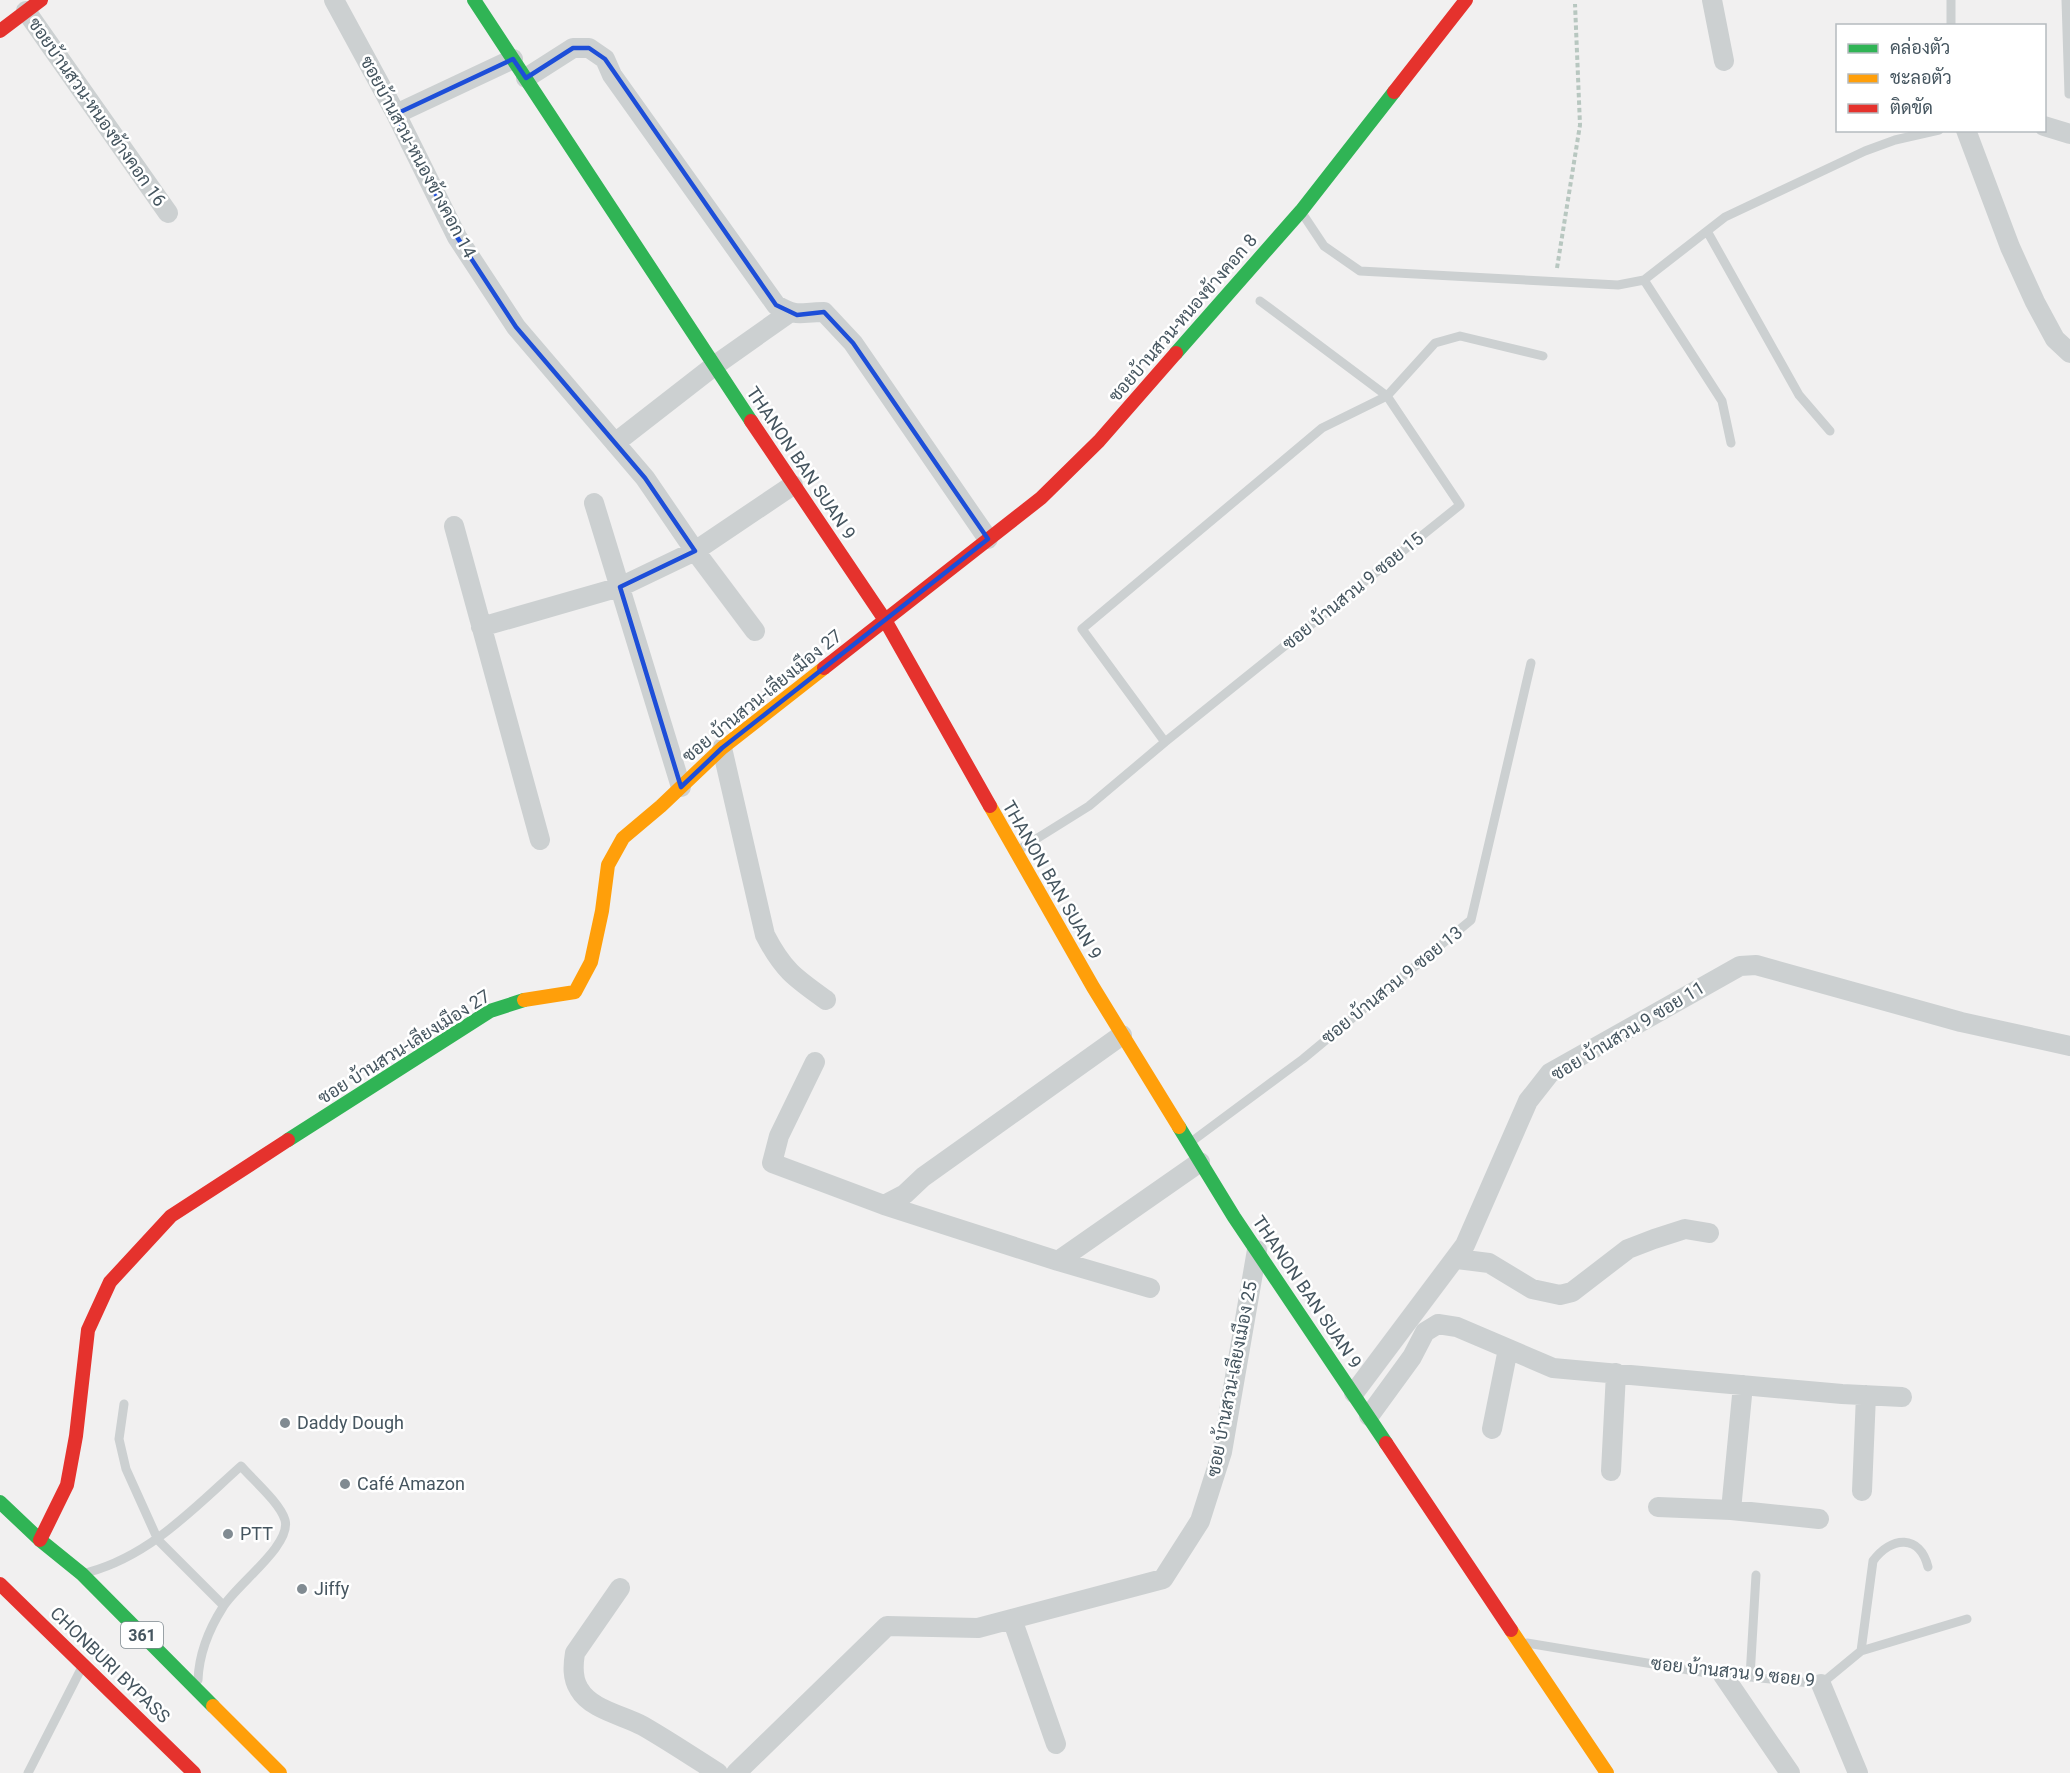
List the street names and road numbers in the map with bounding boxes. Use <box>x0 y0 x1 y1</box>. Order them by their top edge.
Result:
street label: ซอยบ้านสวน-หนองข้างคอก 16 <box>24 13 172 210</box>
street label: ซอยบ้านสวน-หนองข้างคอก 14 <box>356 52 482 261</box>
street label: ซอยบ้านสวน-หนองข้างคอก 8 <box>1103 229 1261 406</box>
street label: THANON BAN SUAN 9 <box>742 382 860 543</box>
street label: ซอย บ้านสวน 9 ซอย 15 <box>1277 527 1427 654</box>
street label: ซอย บ้านสวน-เลียงเมือง 27 <box>677 623 846 766</box>
street label: THANON BAN SUAN 9 <box>998 797 1106 963</box>
street label: ซอย บ้านสวน 9 ซอย 13 <box>1316 921 1466 1048</box>
street label: ซอย บ้านสวน 9 ซอย 11 <box>1547 976 1708 1085</box>
street label: ซอย บ้านสวน-เลียงเมือง 27 <box>313 983 494 1108</box>
street label: THANON BAN SUAN 9 <box>1248 1211 1366 1372</box>
street label: ซอย บ้านสวน-เลียงเมือง 25 <box>1200 1279 1261 1479</box>
street label: CHONBURI BYPASS <box>46 1602 175 1727</box>
road number: 361 <box>121 1622 163 1648</box>
street label: ซอย บ้านสวน 9 ซอย 9 <box>1650 1651 1816 1691</box>

